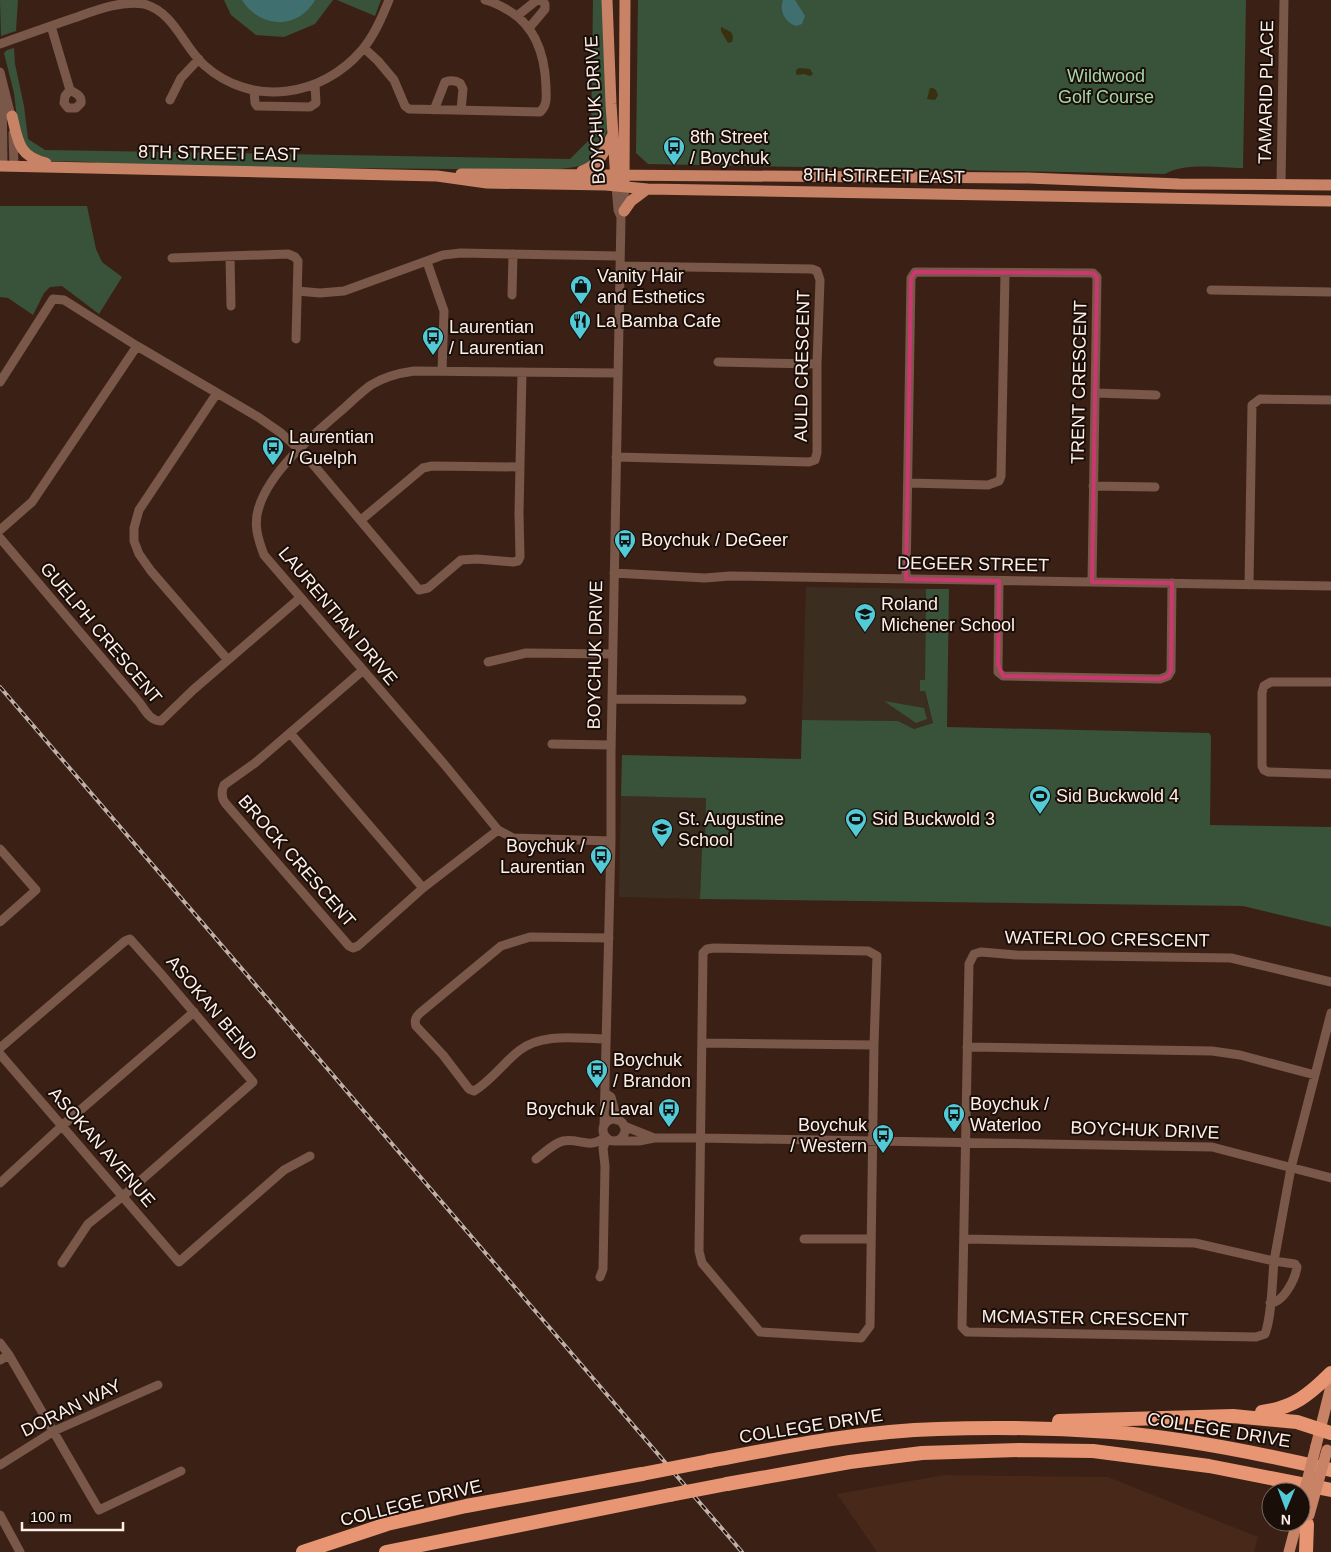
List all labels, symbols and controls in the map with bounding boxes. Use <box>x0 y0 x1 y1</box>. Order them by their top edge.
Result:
street label: TAMARID PLACE <box>1255 20 1277 164</box>
street label: BOYCHUK DRIVE <box>581 35 609 185</box>
park label: Wildwood Golf Course <box>1058 66 1154 107</box>
place label: 8th Street / Boychuk <box>690 127 770 168</box>
bus stop icon: 8th Street / Boychuk <box>662 135 686 166</box>
street label: 8TH STREET EAST <box>138 142 300 164</box>
street label: 8TH STREET EAST <box>803 165 965 187</box>
place label: Vanity Hair and Esthetics <box>597 266 705 307</box>
shop icon: Vanity Hair and Esthetics <box>569 274 593 305</box>
street label: AULD CRESCENT <box>791 290 813 442</box>
street label: TRENT CRESCENT <box>1068 300 1090 464</box>
restaurant icon: La Bamba Cafe <box>568 309 592 340</box>
place label: La Bamba Cafe <box>596 311 721 331</box>
place label: Laurentian / Laurentian <box>449 317 544 358</box>
bus stop icon: Laurentian / Laurentian <box>421 325 445 356</box>
place label: Laurentian / Guelph <box>289 427 374 468</box>
bus stop icon: Laurentian / Guelph <box>261 435 285 466</box>
bus stop icon: Boychuk / DeGeer <box>613 528 637 559</box>
place label: Boychuk / DeGeer <box>641 530 788 550</box>
street label: LAURENTIAN DRIVE <box>274 543 402 689</box>
street label: DEGEER STREET <box>897 553 1049 575</box>
street label: GUELPH CRESCENT <box>36 558 166 708</box>
street label: BOYCHUK DRIVE <box>584 580 606 730</box>
place label: Roland Michener School <box>881 594 1015 635</box>
school or university icon: Roland Michener School <box>853 602 877 633</box>
sports icon: Sid Buckwold 4 <box>1028 784 1052 815</box>
place label: Sid Buckwold 4 <box>1056 786 1179 806</box>
street label: BROCK CRESCENT <box>234 791 360 931</box>
sports icon: Sid Buckwold 3 <box>844 807 868 838</box>
place label: St. Augustine School <box>678 809 784 850</box>
place label: Sid Buckwold 3 <box>872 809 995 829</box>
school or university icon: St. Augustine School <box>650 817 674 848</box>
place label: Boychuk / Laurentian <box>500 836 585 877</box>
bus stop icon: Boychuk / Laurentian <box>589 844 613 875</box>
street label: WATERLOO CRESCENT <box>1004 927 1210 951</box>
street label: ASOKAN BEND <box>163 952 261 1064</box>
place label: Boychuk / Brandon <box>613 1050 691 1091</box>
bus stop icon: Boychuk / Brandon <box>585 1058 609 1089</box>
street label: ASOKAN AVENUE <box>45 1083 159 1211</box>
place label: Boychuk / Waterloo <box>970 1094 1049 1135</box>
bus stop icon: Boychuk / Laval <box>657 1097 681 1128</box>
place label: Boychuk / Laval <box>526 1099 653 1119</box>
bus stop icon: Boychuk / Waterloo <box>942 1102 966 1133</box>
place label: Boychuk / Western <box>790 1115 868 1156</box>
street label: BOYCHUK DRIVE <box>1070 1117 1220 1143</box>
bus stop icon: Boychuk / Western <box>871 1123 895 1154</box>
street label: MCMASTER CRESCENT <box>981 1306 1189 1330</box>
street label: DORAN WAY <box>18 1375 124 1441</box>
street label: COLLEGE DRIVE <box>738 1405 884 1447</box>
street label: COLLEGE DRIVE <box>1146 1409 1292 1451</box>
street label: COLLEGE DRIVE <box>338 1476 484 1530</box>
north arrow <box>1261 1482 1311 1532</box>
scale bar <box>22 1500 124 1532</box>
text: 100 m <box>30 1508 72 1525</box>
text: N <box>1281 1512 1291 1528</box>

